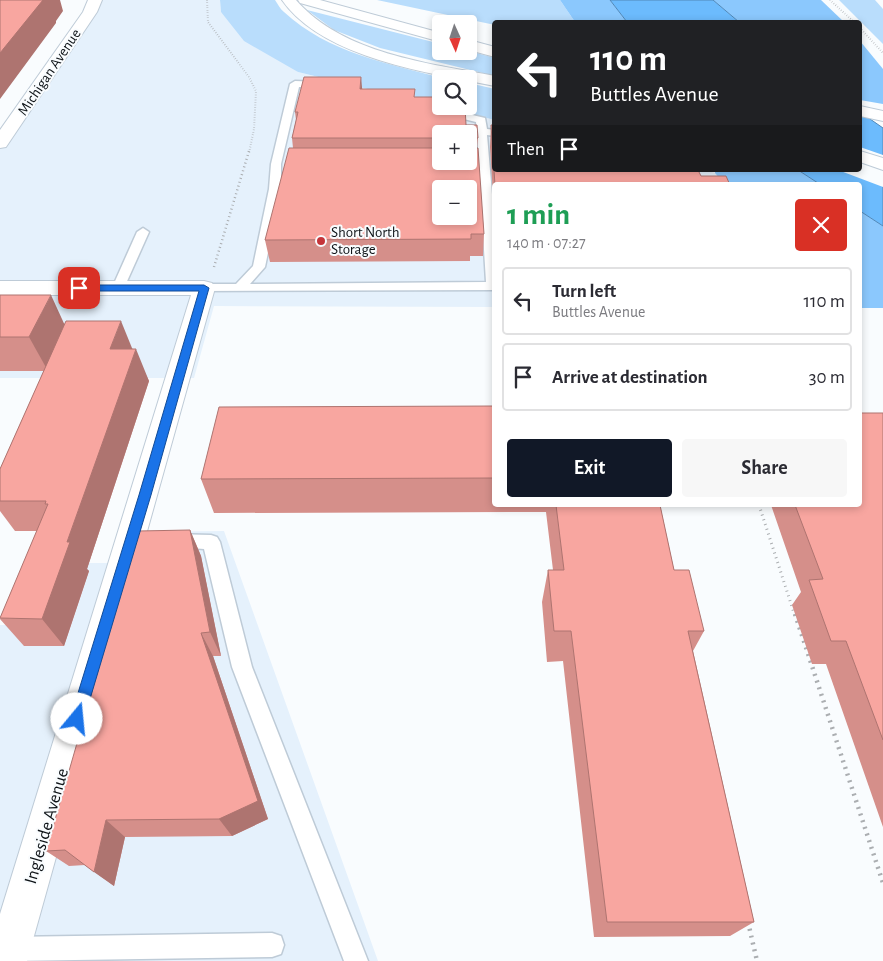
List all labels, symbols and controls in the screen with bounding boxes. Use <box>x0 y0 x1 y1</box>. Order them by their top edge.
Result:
north arrow <box>432 15 478 60</box>
map controls <box>432 15 477 225</box>
street label: Michigan Avenue <box>15 26 84 118</box>
icon: left <box>507 40 572 105</box>
text: 110 m <box>590 42 667 77</box>
button: search <box>432 70 477 115</box>
text: Buttles Avenue <box>590 83 719 105</box>
button: + <box>432 125 477 170</box>
icon: arrive <box>555 135 583 163</box>
text: Then <box>507 140 545 159</box>
button: − <box>432 180 477 225</box>
button: close <box>795 199 847 251</box>
text: 1 min <box>507 200 570 230</box>
place label: Short North Storage <box>331 225 400 257</box>
marker: Short North Storage <box>315 235 327 247</box>
text: 140 m · 07:27 <box>507 235 586 251</box>
pin <box>58 267 100 309</box>
icon: arrive <box>65 274 93 302</box>
text: Turn left <box>552 282 616 301</box>
icon: left <box>509 287 537 315</box>
text: 110 m <box>804 292 845 311</box>
text: Buttles Avenue <box>552 304 646 320</box>
icon: arrive <box>509 363 537 391</box>
text: Arrive at destination <box>552 368 708 387</box>
text: 30 m <box>809 368 845 387</box>
button: Exit <box>507 439 672 497</box>
button: Share <box>682 439 847 497</box>
position arrow <box>50 692 102 744</box>
street label: Ingleside Avenue <box>22 766 72 886</box>

